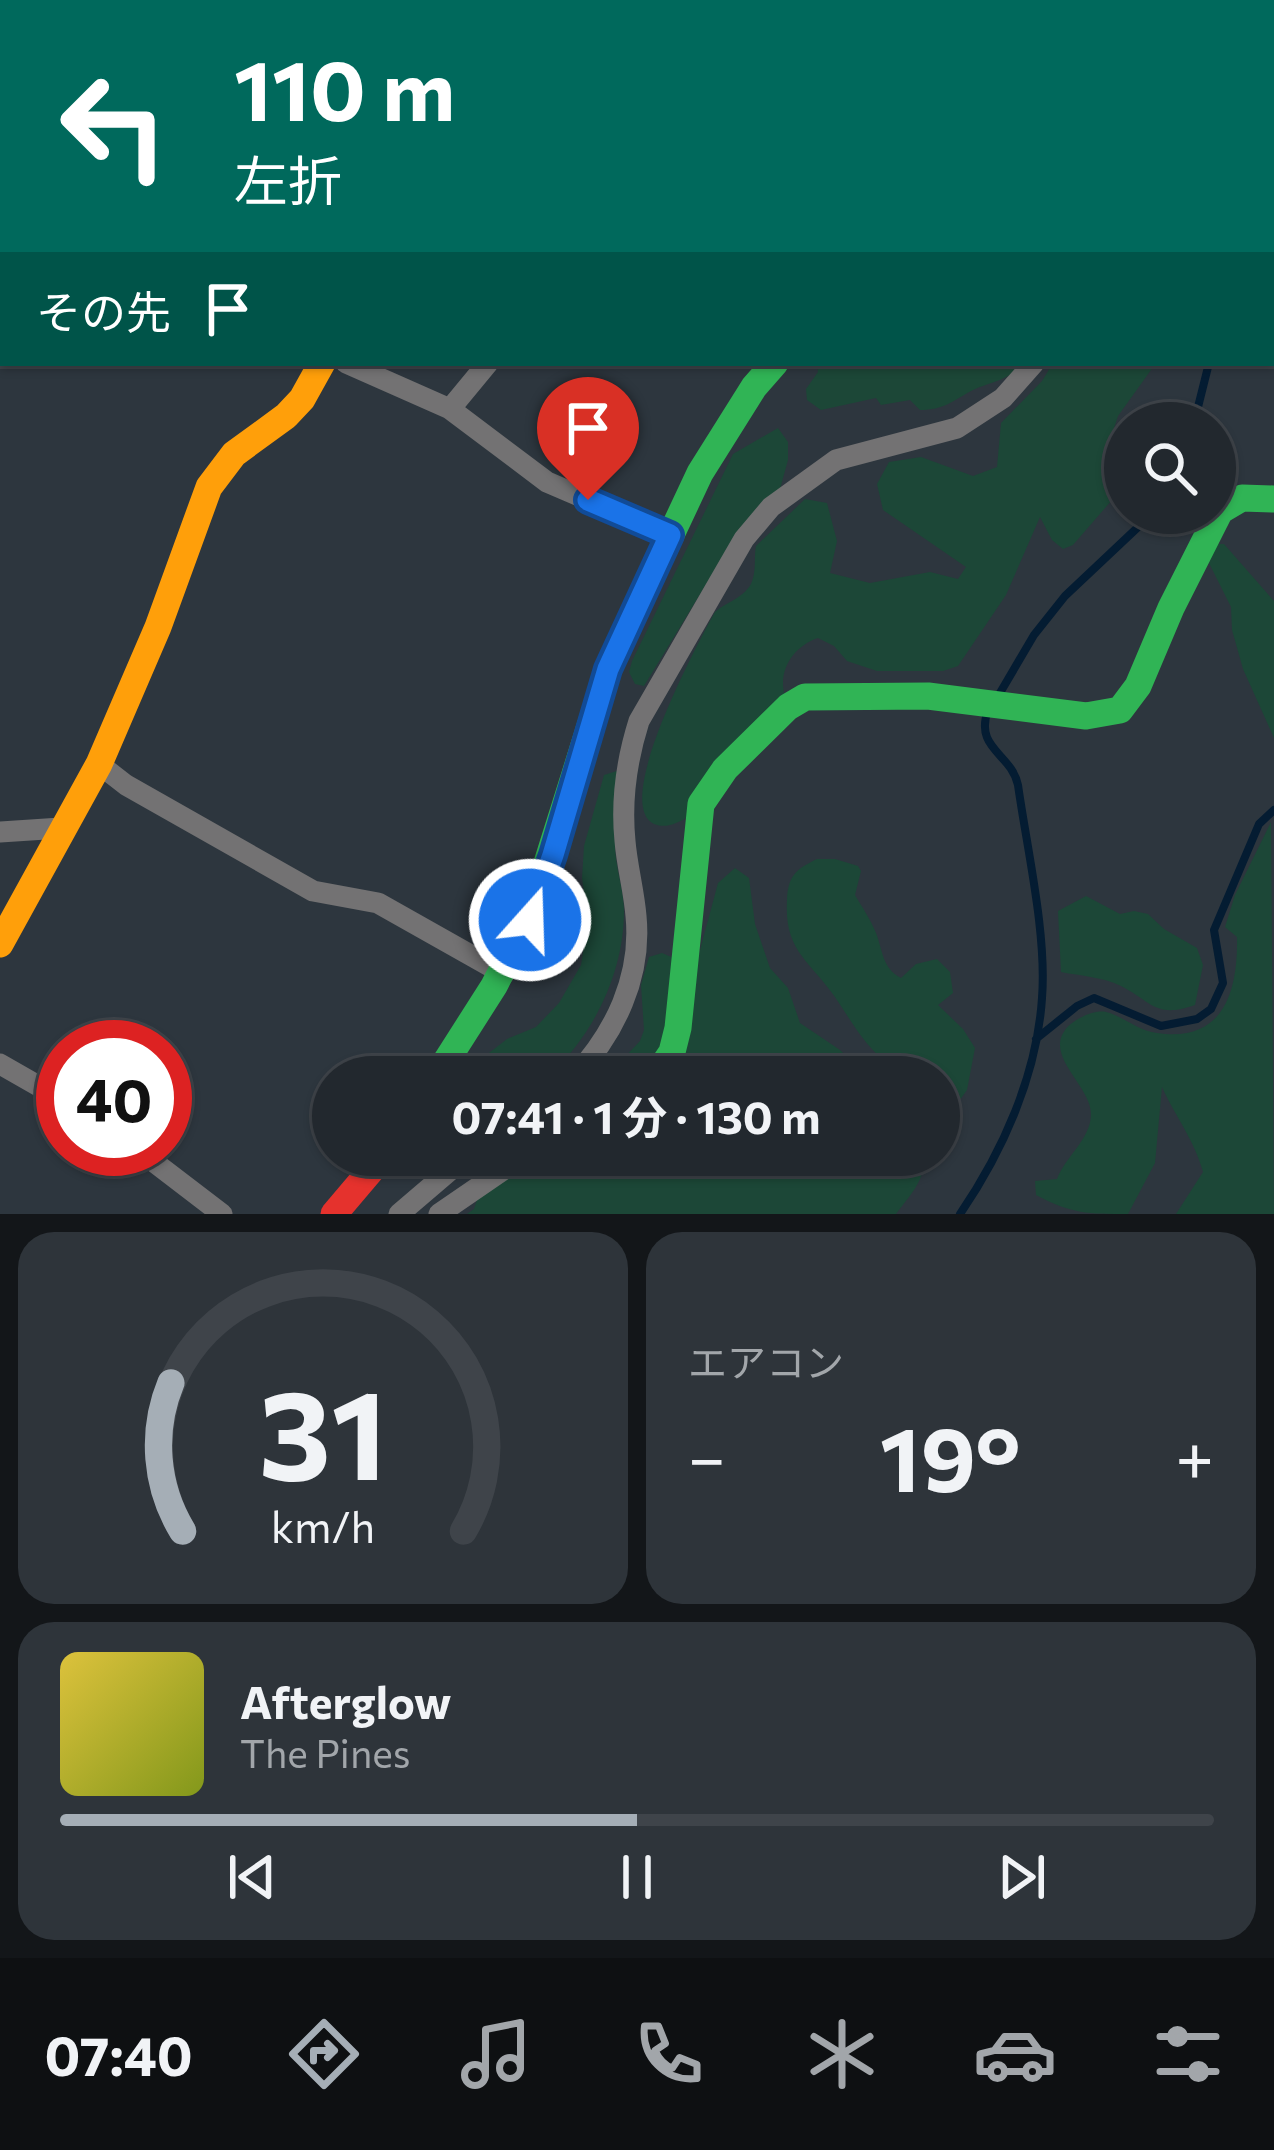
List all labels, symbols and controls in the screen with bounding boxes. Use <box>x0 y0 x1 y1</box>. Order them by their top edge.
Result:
text: 110 m <box>234 36 455 138</box>
icon: left <box>36 48 192 204</box>
text: 左折 <box>234 146 342 212</box>
icon: arrive <box>195 276 261 342</box>
text: その先 <box>36 283 171 338</box>
pin <box>537 377 639 500</box>
icon: arrive <box>555 395 621 461</box>
map controls <box>1104 402 1236 534</box>
button: search <box>1104 402 1236 534</box>
position arrow <box>467 857 593 983</box>
speed limit sign: 40 <box>36 1020 192 1176</box>
text: 07:41 · 1 分 · 130 m <box>451 1088 821 1143</box>
text: エアコン <box>688 1337 844 1385</box>
text: 31 <box>258 1353 388 1506</box>
text: 19° <box>880 1400 1021 1511</box>
text: − <box>688 1415 726 1496</box>
text: + <box>1175 1415 1214 1496</box>
text: km/h <box>271 1499 375 1552</box>
text: Afterglow <box>240 1673 451 1728</box>
text: The Pines <box>240 1728 411 1776</box>
icon: previous <box>219 1844 285 1910</box>
icon: pause <box>604 1844 670 1910</box>
icon: next <box>989 1844 1055 1910</box>
icon: directions <box>282 2012 366 2096</box>
icon: music <box>454 2012 538 2096</box>
icon: phone <box>627 2012 711 2096</box>
icon: climate <box>800 2012 884 2096</box>
icon: car <box>973 2012 1057 2096</box>
icon: filters <box>1146 2012 1230 2096</box>
text: 07:40 <box>44 2021 193 2087</box>

